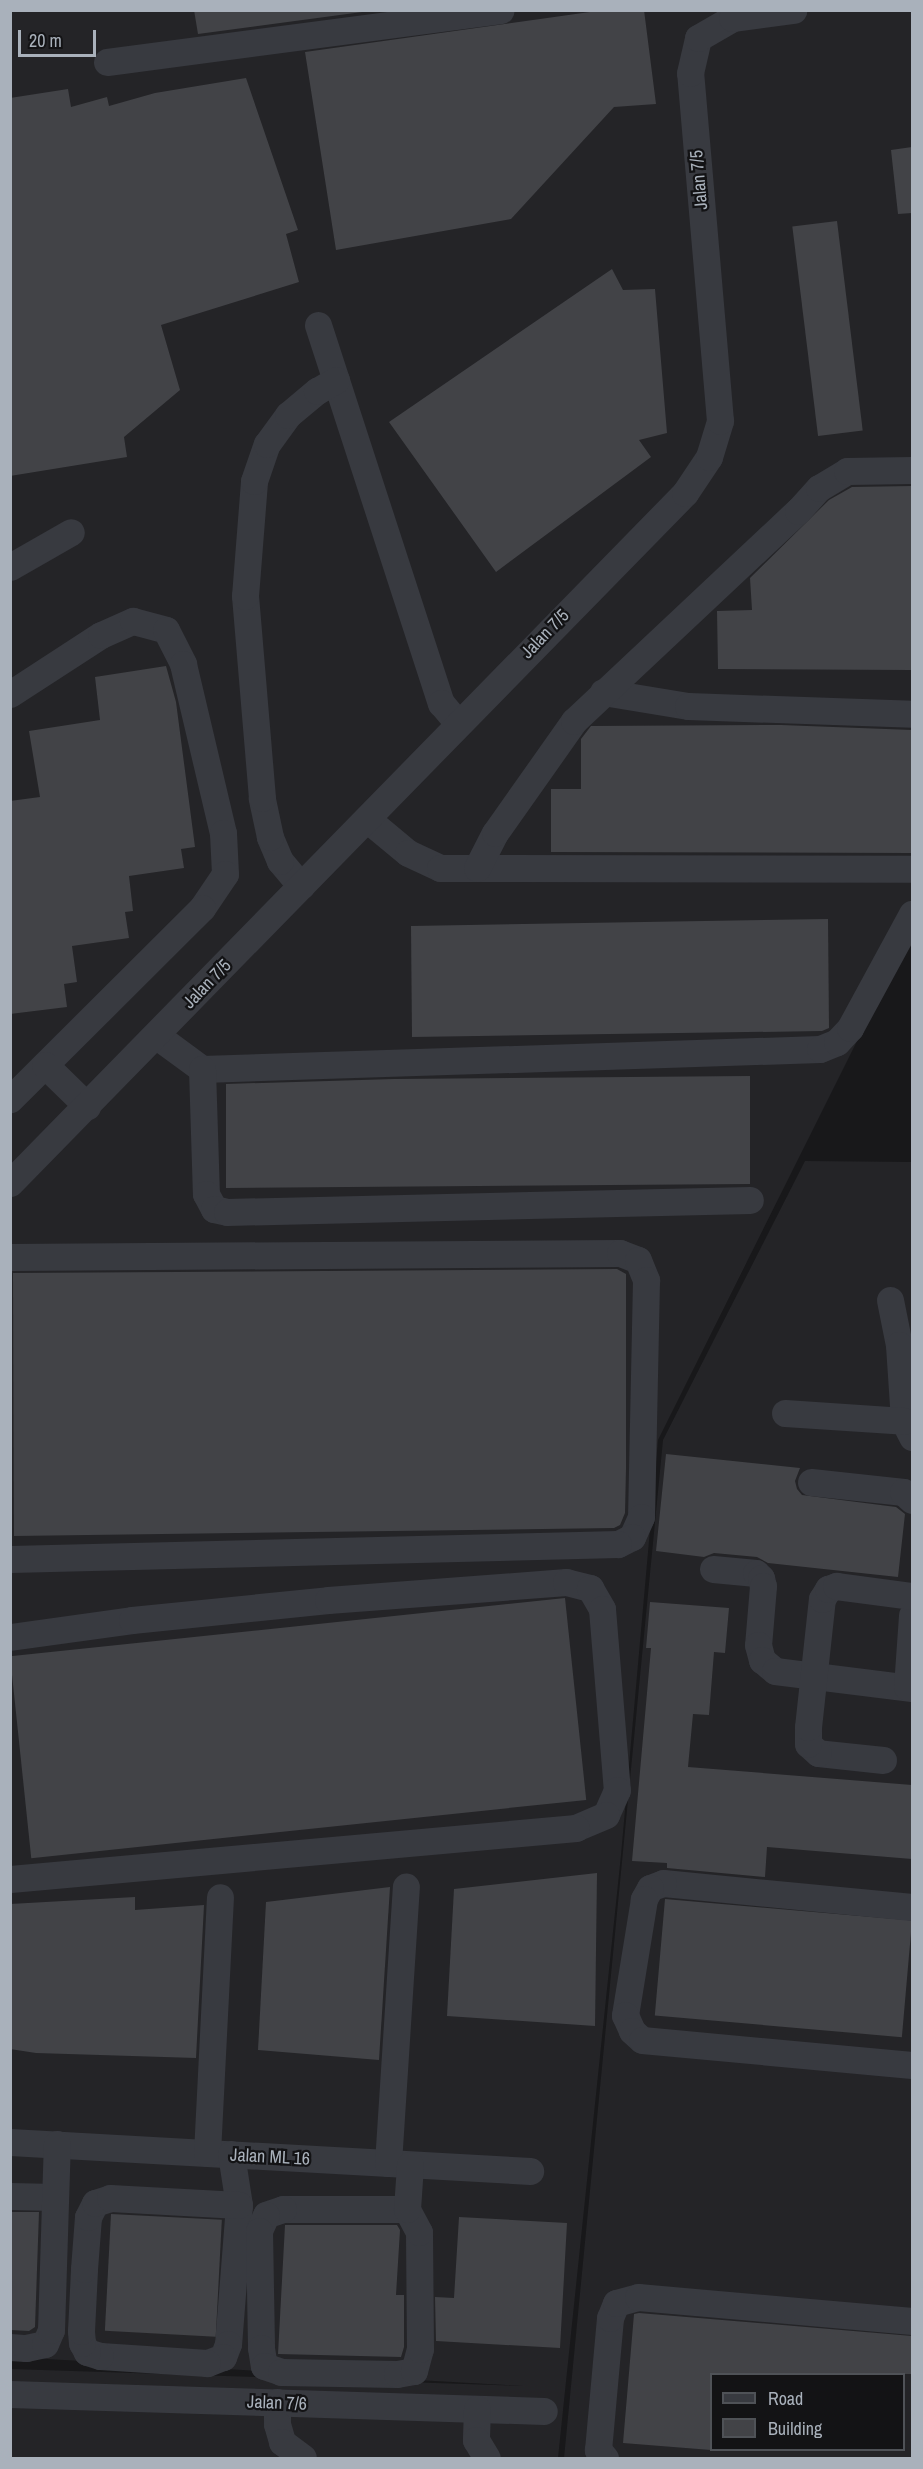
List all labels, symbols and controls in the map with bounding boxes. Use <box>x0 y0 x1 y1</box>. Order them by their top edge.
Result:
scale bar <box>21 18 99 56</box>
text: 20 m <box>29 28 62 53</box>
street label: Jalan 7/5 <box>686 149 712 211</box>
street label: Jalan 7/5 <box>516 605 574 663</box>
street label: Jalan 7/5 <box>178 955 236 1013</box>
street label: Jalan ML 16 <box>229 2144 311 2170</box>
legend <box>710 2373 905 2451</box>
text: Road <box>768 2386 803 2411</box>
street label: Jalan 7/6 <box>247 2391 307 2415</box>
text: Building <box>768 2416 822 2441</box>

